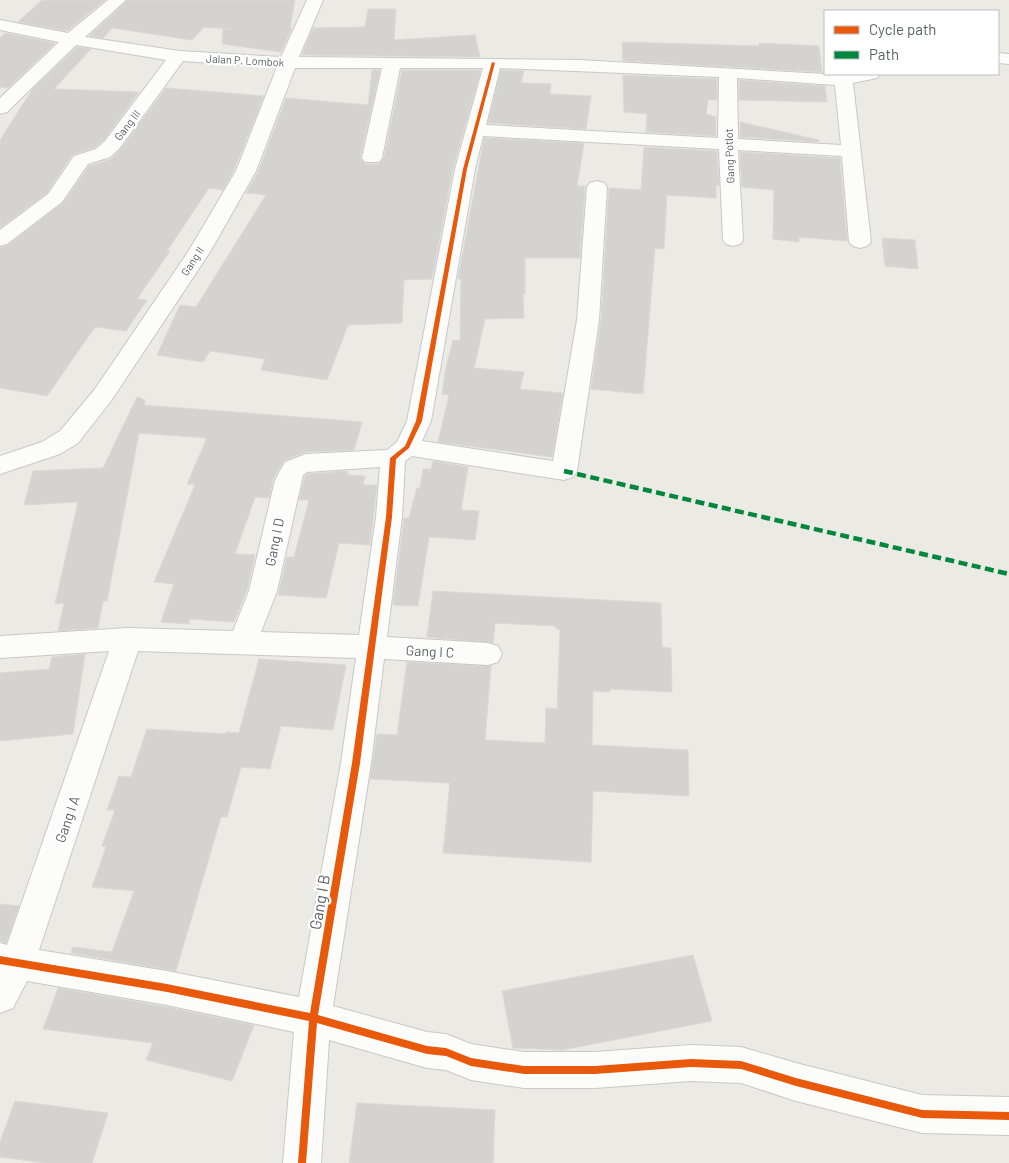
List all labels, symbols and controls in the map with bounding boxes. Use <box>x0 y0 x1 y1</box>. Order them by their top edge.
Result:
legend <box>824 10 999 75</box>
text: Cycle path <box>869 20 936 38</box>
text: Path <box>869 45 899 63</box>
street label: Jalan P. Lombok <box>206 51 285 69</box>
street label: Gang III <box>111 107 143 143</box>
street label: Gang Potlot <box>722 128 736 184</box>
street label: Gang II <box>178 244 206 278</box>
street label: Gang I D <box>261 517 287 567</box>
street label: Gang I C <box>405 641 455 661</box>
street label: Gang I A <box>51 793 83 845</box>
street label: Gang I B <box>305 873 333 931</box>

